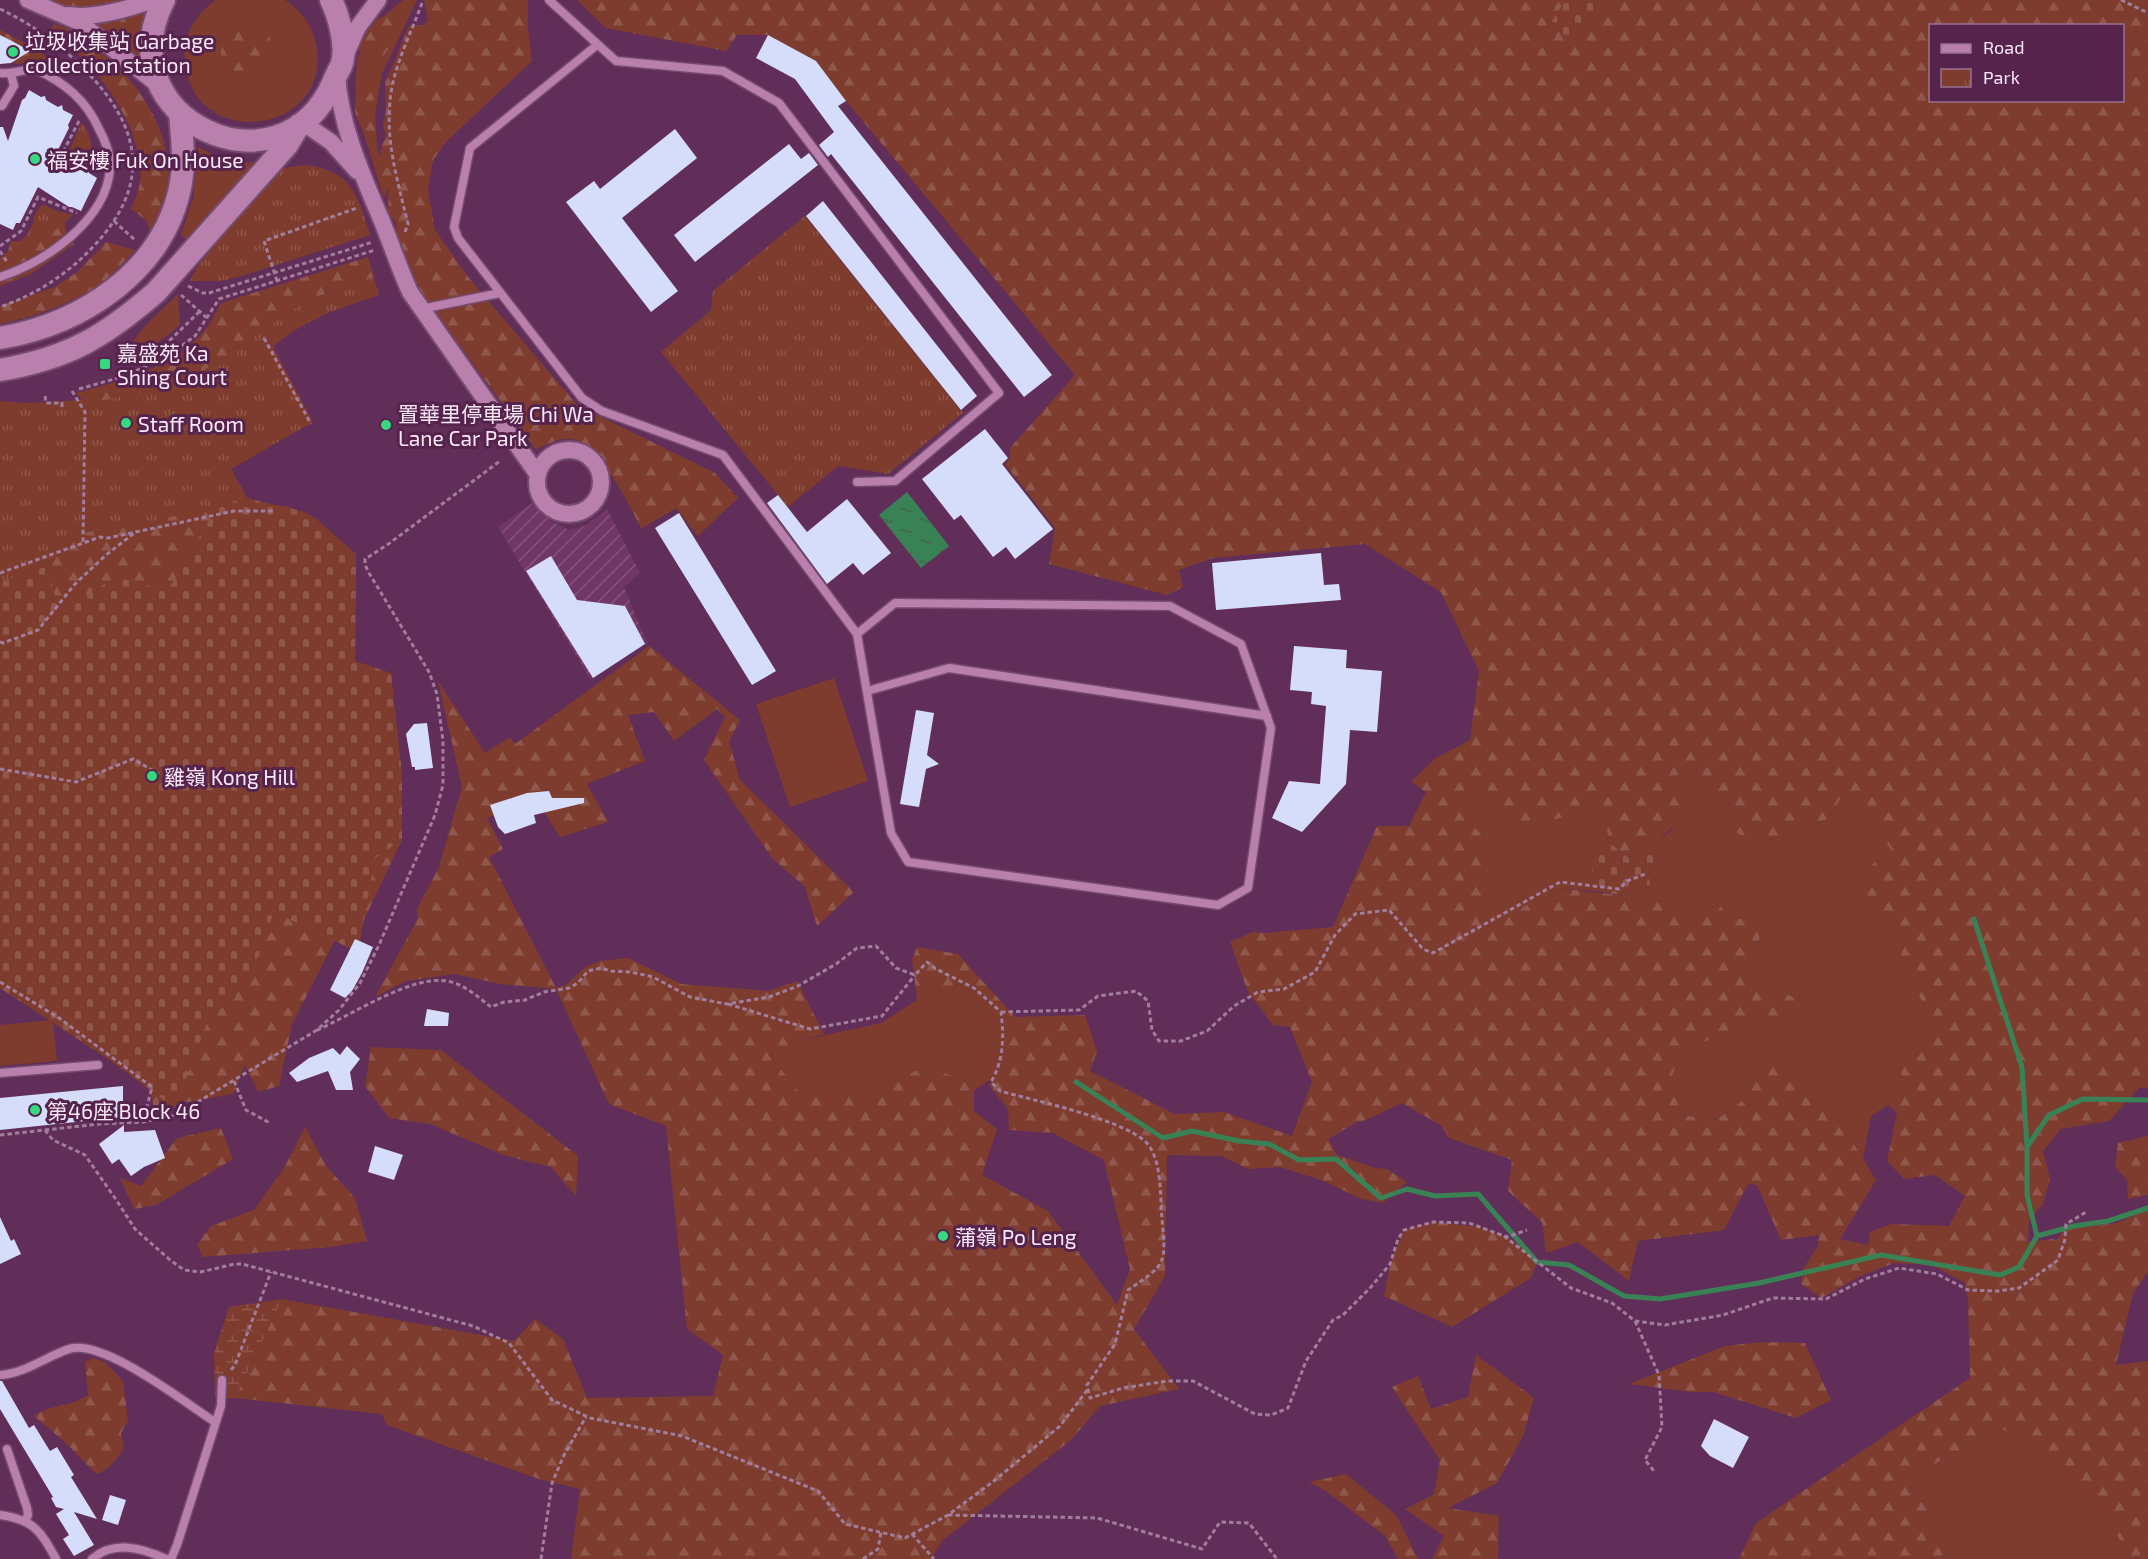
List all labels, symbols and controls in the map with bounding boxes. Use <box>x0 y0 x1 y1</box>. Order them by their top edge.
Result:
legend <box>1929 24 2124 102</box>
place label: 垃圾收集站 Garbage collection station <box>25 28 214 77</box>
text: Road <box>1983 36 2024 58</box>
marker: 垃圾收集站 Garbage collection station <box>6 45 20 59</box>
text: Park <box>1983 66 2020 88</box>
place label: 福安樓 Fuk On House <box>47 147 244 172</box>
marker: 福安樓 Fuk On House <box>28 152 42 166</box>
place label: 嘉盛苑 Ka Shing Court <box>117 340 227 389</box>
marker: 嘉盛苑 Ka Shing Court <box>98 357 112 371</box>
place label: 置華里停車場 Chi Wa Lane Car Park <box>398 401 594 450</box>
place label: Staff Room <box>138 411 244 436</box>
marker: Staff Room <box>119 416 133 430</box>
marker: 置華里停車場 Chi Wa Lane Car Park <box>379 418 393 432</box>
place label: 雞嶺 Kong Hill <box>164 764 296 789</box>
marker: 雞嶺 Kong Hill <box>145 769 159 783</box>
place label: 第46座 Block 46 <box>47 1098 200 1123</box>
marker: 第46座 Block 46 <box>28 1103 42 1117</box>
place label: 蒲嶺 Po Leng <box>955 1224 1077 1249</box>
marker: 蒲嶺 Po Leng <box>936 1229 950 1243</box>

